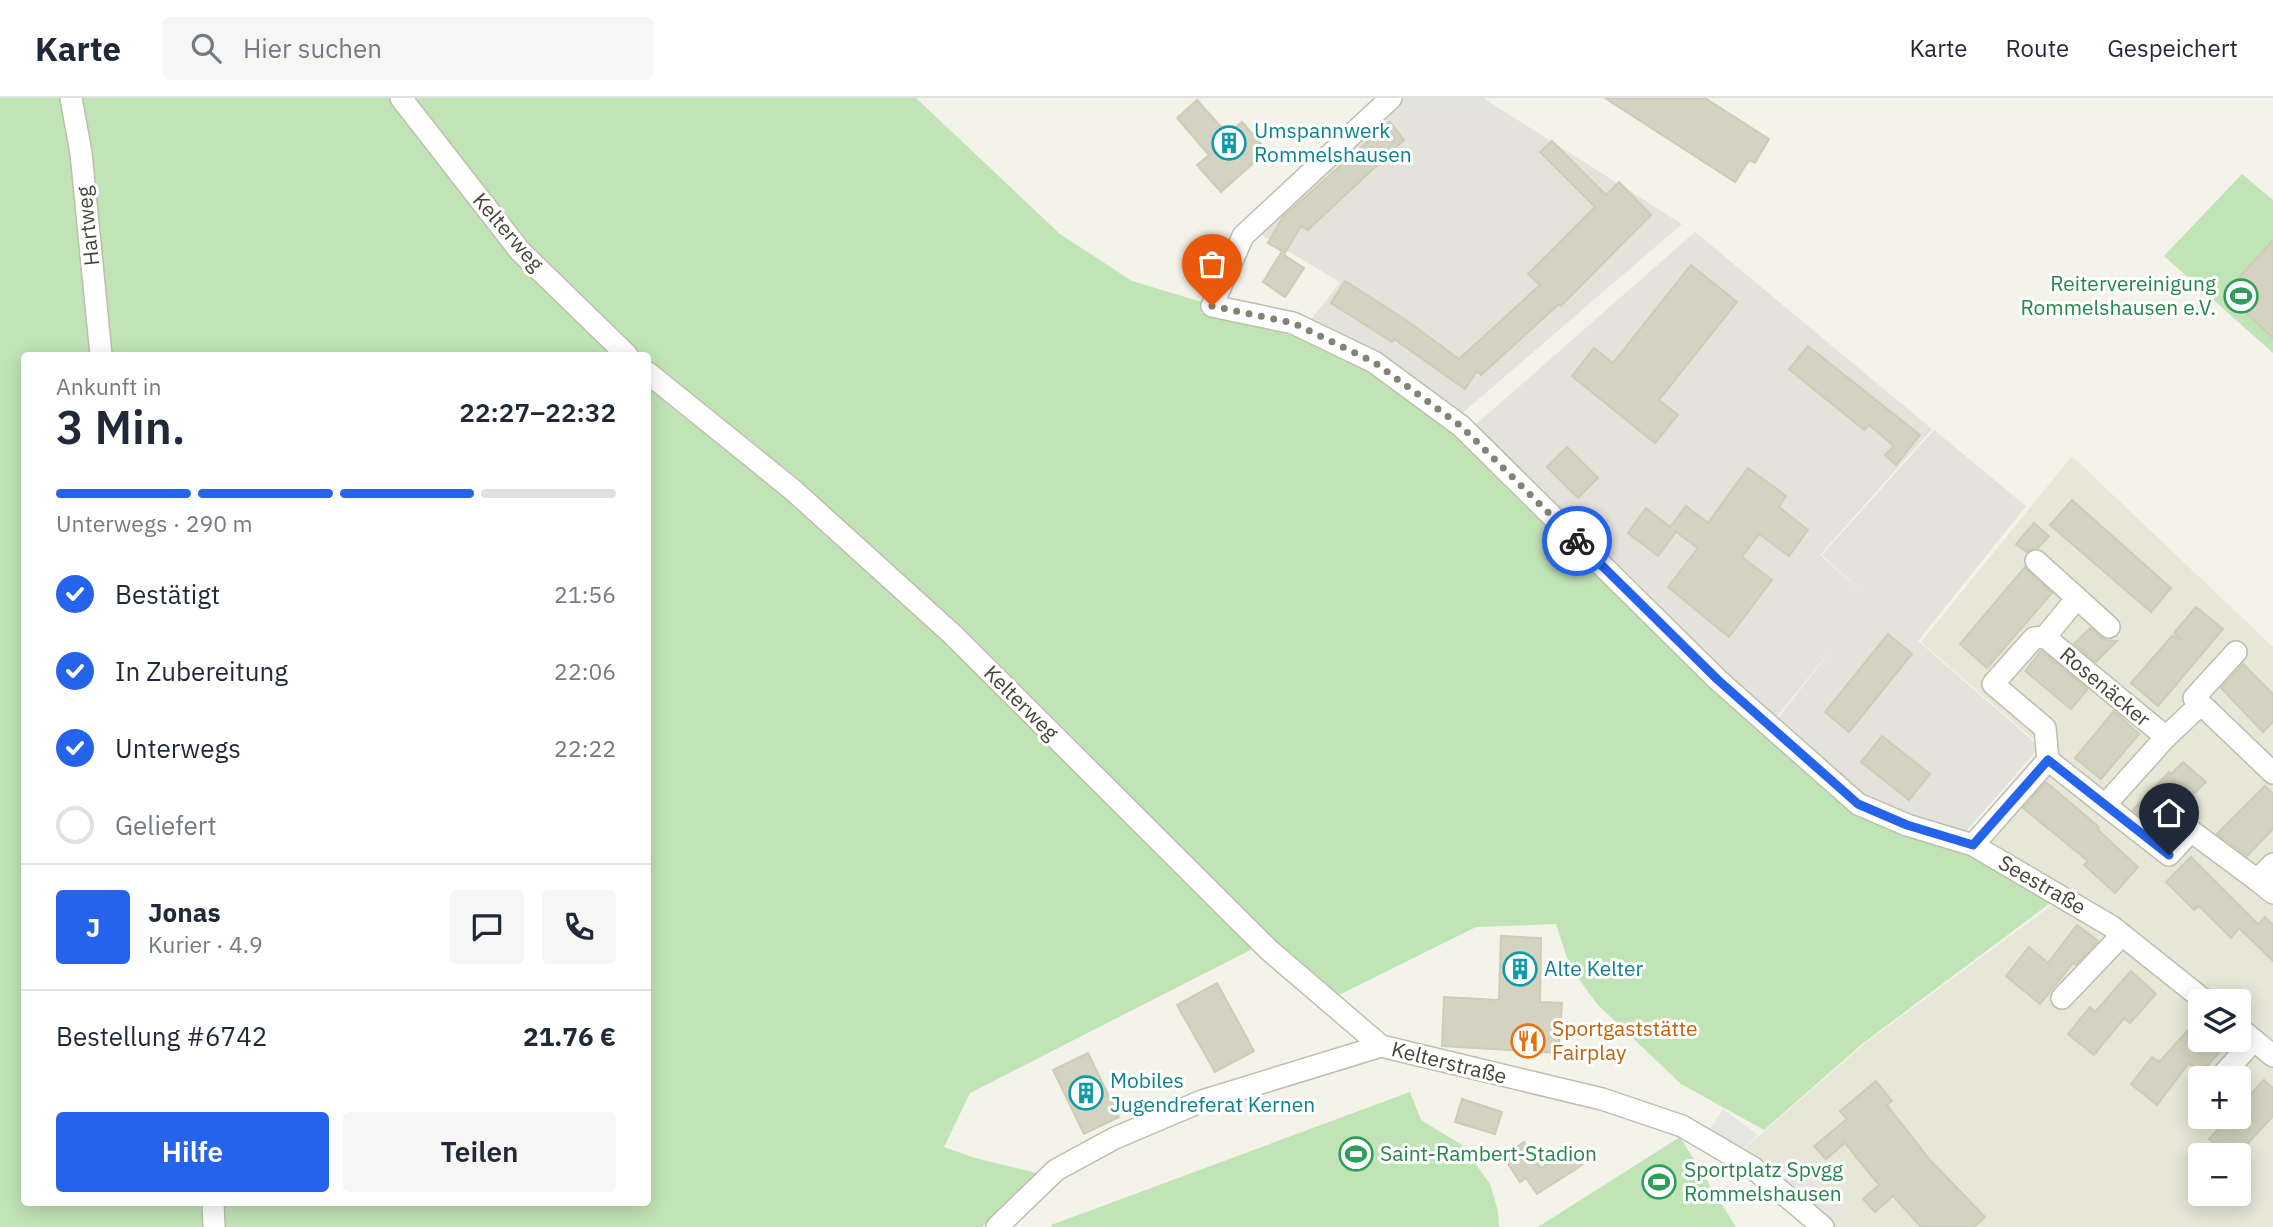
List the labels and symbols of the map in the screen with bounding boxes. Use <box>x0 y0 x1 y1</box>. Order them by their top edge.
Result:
place label: Umspannwerk Rommelshausen <box>1254 116 1412 168</box>
building icon: Umspannwerk Rommelshausen <box>1210 124 1248 162</box>
street label: Hartweg <box>69 185 105 267</box>
street label: Kelterweg <box>467 186 551 276</box>
pin <box>1182 234 1242 306</box>
place label: Reitervereinigung Rommelshausen e.V. <box>2020 269 2216 321</box>
sports icon: Reitervereinigung Rommelshausen e.V. <box>2222 277 2260 315</box>
courier <box>1542 506 1612 576</box>
street label: Rosenäcker <box>2054 640 2157 733</box>
street label: Kelterweg <box>978 659 1065 746</box>
pin <box>2139 783 2199 855</box>
street label: Seestraße <box>1994 848 2091 920</box>
building icon: Alte Kelter <box>1501 950 1539 988</box>
place label: Alte Kelter <box>1544 954 1644 982</box>
place label: Sportgaststätte Fairplay <box>1552 1014 1697 1066</box>
restaurant icon: Sportgaststätte Fairplay <box>1509 1022 1547 1060</box>
street label: Kelterstraße <box>1389 1034 1510 1090</box>
place label: Mobiles Jugendreferat Kernen <box>1110 1066 1315 1118</box>
building icon: Mobiles Jugendreferat Kernen <box>1067 1074 1105 1112</box>
sports icon: Saint-Rambert-Stadion <box>1337 1135 1375 1173</box>
place label: Saint-Rambert-Stadion <box>1380 1139 1597 1167</box>
place label: Sportplatz Spvgg Rommelshausen <box>1684 1155 1843 1207</box>
sports icon: Sportplatz Spvgg Rommelshausen <box>1640 1163 1678 1201</box>

